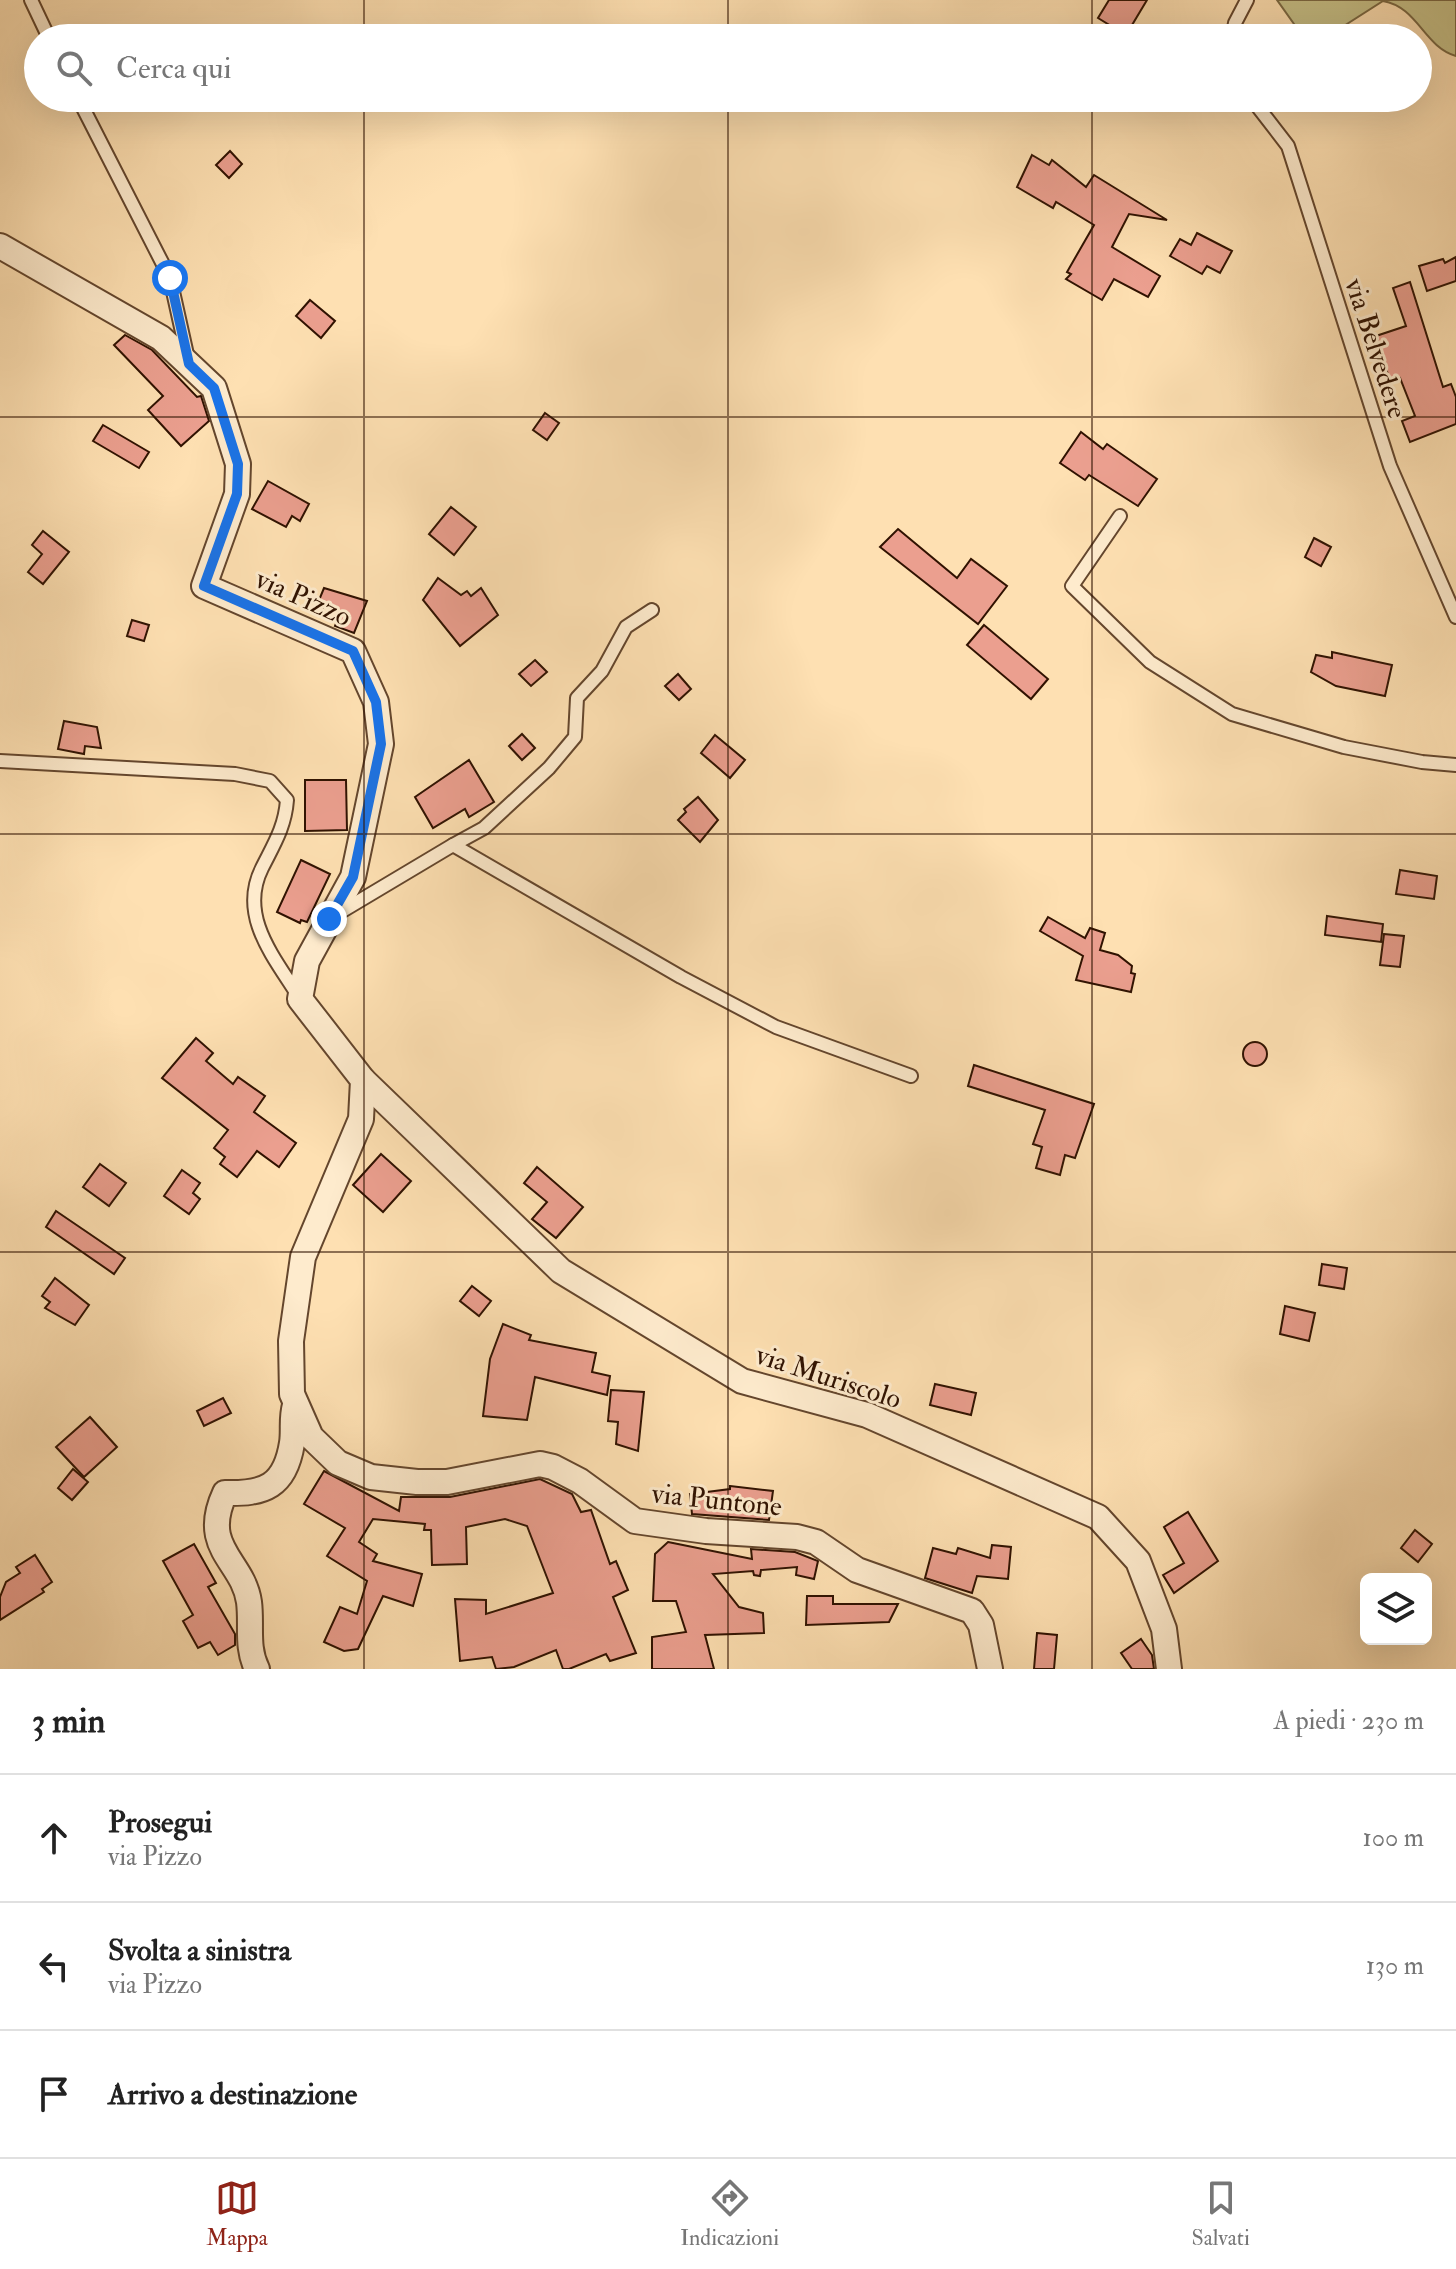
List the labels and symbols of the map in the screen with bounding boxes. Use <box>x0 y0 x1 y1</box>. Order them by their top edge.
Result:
route start <box>152 260 188 296</box>
street label: via Belvedere <box>1336 273 1415 423</box>
street label: via Pizzo <box>249 561 357 635</box>
route end <box>311 901 347 937</box>
street label: via Muriscolo <box>751 1337 906 1417</box>
street label: via Puntone <box>649 1476 784 1525</box>

